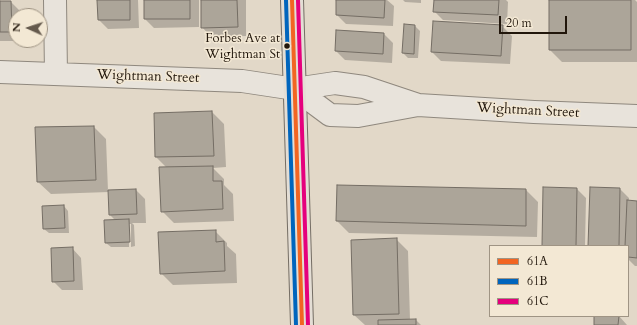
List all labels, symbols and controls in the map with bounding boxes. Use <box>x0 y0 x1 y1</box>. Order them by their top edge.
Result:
north arrow <box>8 8 48 48</box>
scale bar <box>501 8 569 34</box>
text: 20 m <box>506 15 532 31</box>
text: N <box>9 22 24 33</box>
place label: Forbes Ave at Wightman St <box>205 31 280 62</box>
marker: Forbes Ave at Wightman St <box>282 41 292 51</box>
street label: Wightman Street <box>96 67 200 87</box>
street label: Wightman Street <box>476 100 580 122</box>
legend <box>489 245 629 317</box>
text: 61A <box>527 253 548 269</box>
text: 61B <box>527 273 547 289</box>
text: 61C <box>527 293 548 309</box>

